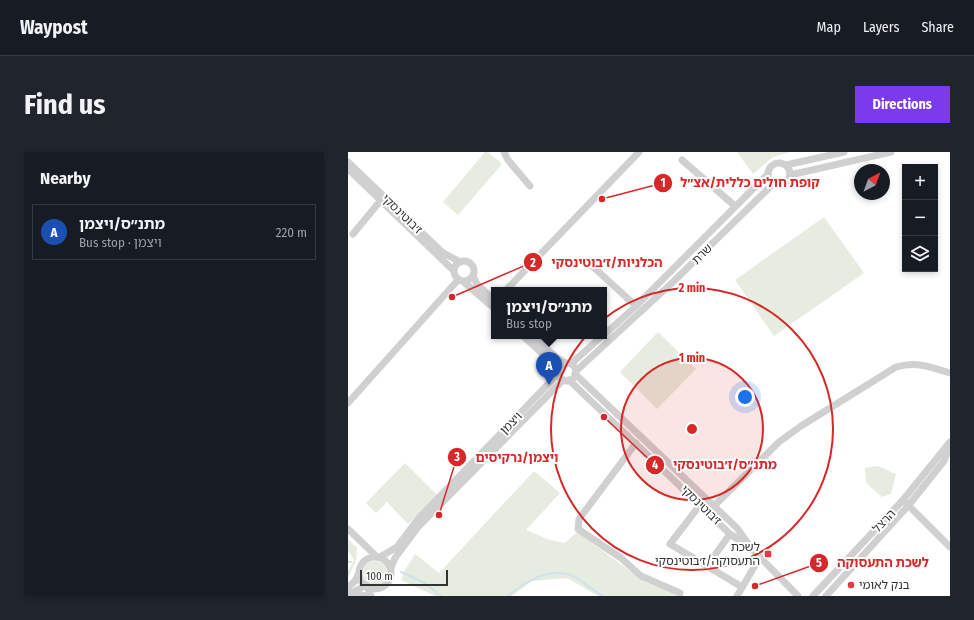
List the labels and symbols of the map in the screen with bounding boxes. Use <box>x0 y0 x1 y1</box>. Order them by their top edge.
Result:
north arrow <box>854 164 890 200</box>
callout: קופת חולים כללית/אצ״ל <box>653 170 828 195</box>
text: קופת חולים כללית/אצ״ל <box>680 175 820 190</box>
text: 1 <box>660 176 666 190</box>
street label: ז׳בוטינסקי <box>379 191 425 237</box>
street label: שרת <box>689 241 715 267</box>
callout: הכלניות/ז׳בוטינסקי <box>523 250 671 275</box>
text: הכלניות/ז׳בוטינסקי <box>551 255 663 270</box>
text: 2 <box>529 256 536 270</box>
text: 2 min <box>678 281 705 295</box>
text: 1 min <box>679 351 705 365</box>
pin: A <box>536 352 562 385</box>
your location <box>735 387 755 407</box>
street label: ויצמן <box>497 409 525 437</box>
centre of rings <box>685 422 699 436</box>
callout: ויצמן/נרקיסים <box>447 445 566 470</box>
text: 3 <box>453 450 460 464</box>
text: ויצמן/נרקיסים <box>475 450 559 465</box>
callout: מתנ״ס/ז׳בוטינסקי <box>645 452 785 477</box>
text: מתנ״ס/ז׳בוטינסקי <box>673 457 777 472</box>
text: 4 <box>652 458 658 472</box>
street label: ז׳בוטינסקי <box>678 482 724 528</box>
street label: הרצל <box>870 506 898 536</box>
place label: לשכת התעסוקה/ז׳בוטינסקי <box>655 540 760 568</box>
marker: לשכת התעסוקה/ז׳בוטינסקי <box>763 549 773 559</box>
callout: לשכת התעסוקה <box>809 550 937 575</box>
text: לשכת התעסוקה <box>837 555 929 570</box>
text: 5 <box>816 556 822 570</box>
scale bar <box>360 568 448 587</box>
place label: בנק לאומי <box>859 578 910 592</box>
marker: בנק לאומי <box>846 580 856 590</box>

